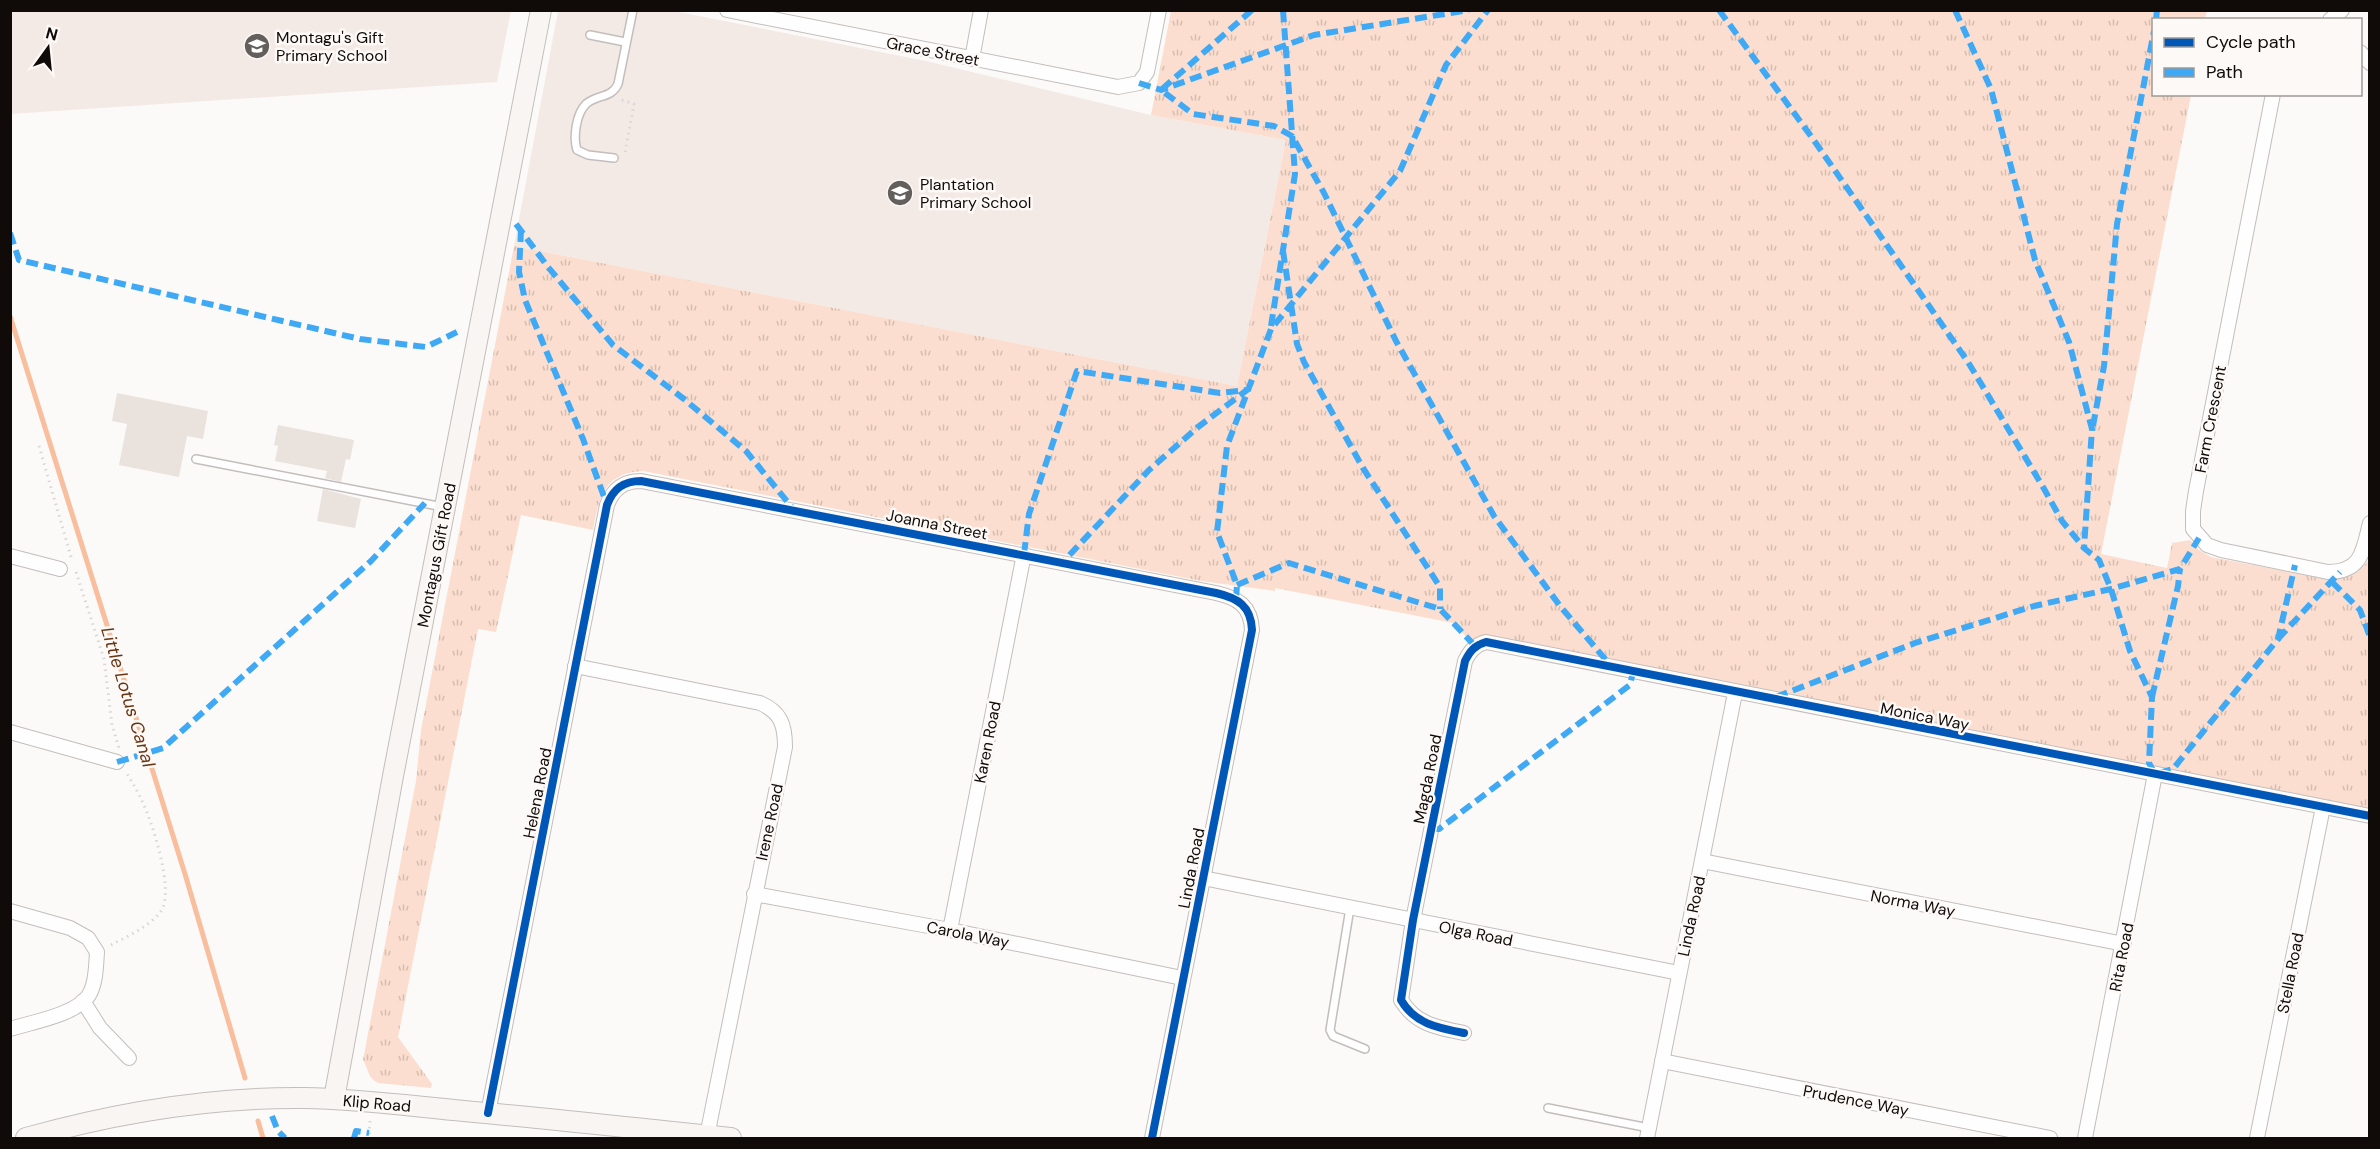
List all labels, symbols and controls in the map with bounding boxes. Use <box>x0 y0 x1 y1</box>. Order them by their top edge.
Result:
north arrow <box>18 18 78 78</box>
legend <box>2152 18 2362 96</box>
text: N <box>43 22 60 46</box>
place label: Montagu's Gift Primary School <box>276 27 387 66</box>
text: Cycle path <box>2206 30 2296 54</box>
school or university icon: Montagu's Gift Primary School <box>242 31 272 61</box>
street label: Grace Street <box>884 32 981 71</box>
text: Path <box>2206 60 2243 84</box>
place label: Plantation Primary School <box>920 174 1031 213</box>
school or university icon: Plantation Primary School <box>885 178 915 208</box>
street label: Farm Crescent <box>2190 364 2231 475</box>
street label: Montagus Gift Road <box>412 481 461 629</box>
street label: Joanna Street <box>884 504 989 545</box>
water label: Little Lotus Canal <box>95 624 161 771</box>
street label: Monica Way <box>1879 698 1971 735</box>
street label: Karen Road <box>969 699 1006 785</box>
street label: Magda Road <box>1409 732 1446 826</box>
street label: Helena Road <box>518 746 557 840</box>
street label: Irene Road <box>751 782 788 863</box>
street label: Linda Road <box>1173 826 1210 910</box>
street label: Linda Road <box>1673 874 1710 958</box>
street label: Norma Way <box>1869 885 1957 922</box>
street label: Carola Way <box>925 916 1011 953</box>
street label: Olga Road <box>1437 916 1515 951</box>
street label: Rita Road <box>2105 921 2138 993</box>
street label: Stella Road <box>2272 931 2309 1015</box>
street label: Prudence Way <box>1801 1080 1911 1121</box>
street label: Klip Road <box>342 1090 412 1117</box>

